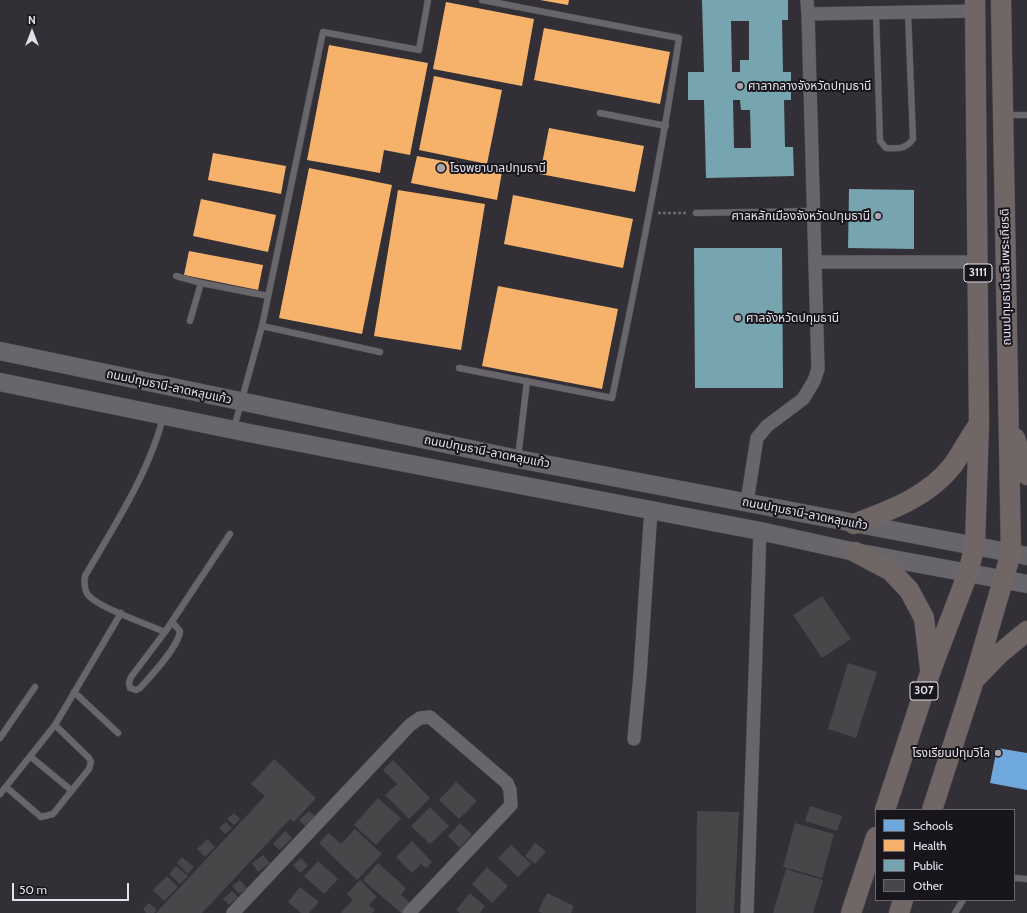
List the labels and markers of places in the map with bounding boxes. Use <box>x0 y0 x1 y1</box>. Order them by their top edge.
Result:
place label: ศาลากลางจังหวัดปทุมธานี <box>748 79 871 93</box>
marker: ศาลากลางจังหวัดปทุมธานี <box>735 81 745 91</box>
place label: โรงพยาบาลปทุมธานี <box>450 161 546 175</box>
marker: โรงพยาบาลปทุมธานี <box>435 162 447 174</box>
place label: ศาลหลักเมืองจังหวัดปทุมธานี <box>732 209 870 223</box>
marker: ศาลหลักเมืองจังหวัดปทุมธานี <box>873 211 883 221</box>
place label: ศาลจังหวัดปทุมธานี <box>746 311 839 325</box>
marker: ศาลจังหวัดปทุมธานี <box>733 313 743 323</box>
place label: โรงเรียนปทุมวิไล <box>912 746 990 760</box>
marker: โรงเรียนปทุมวิไล <box>993 748 1003 758</box>

